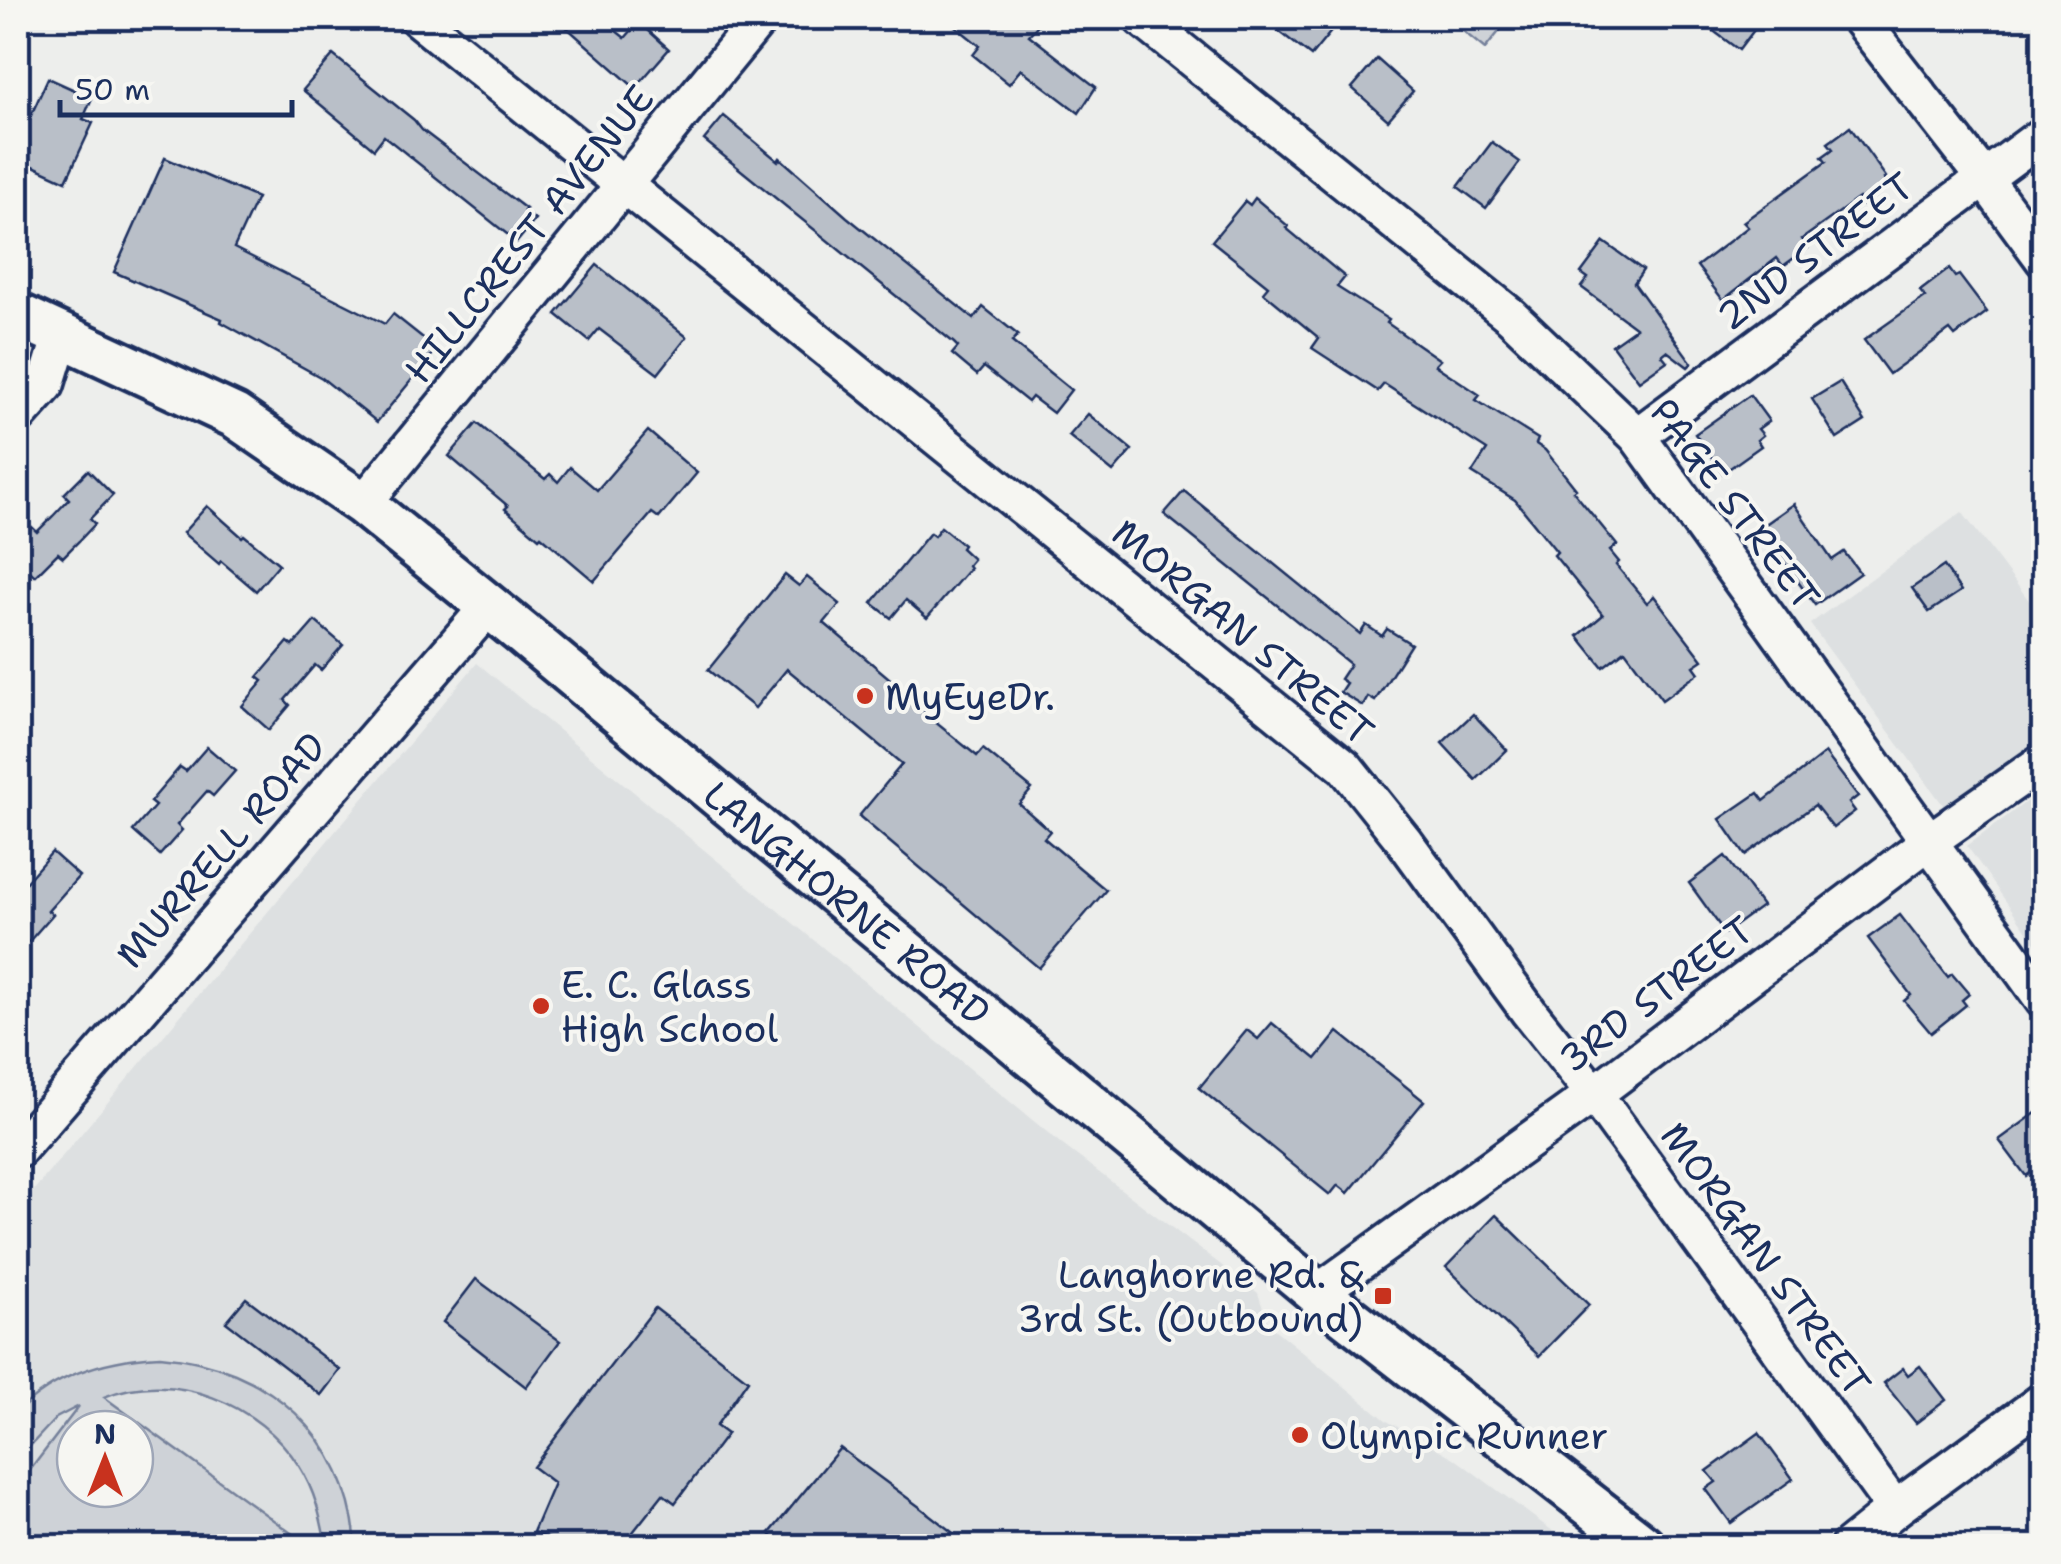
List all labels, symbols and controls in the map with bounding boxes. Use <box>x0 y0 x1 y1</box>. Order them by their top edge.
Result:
scale bar <box>60 55 292 117</box>
text: 50 m <box>75 69 150 110</box>
street label: HILLCREST AVENUE <box>393 74 665 394</box>
street label: 2ND STREET <box>1707 160 1923 342</box>
street label: PAGE STREET <box>1639 388 1831 620</box>
street label: MORGAN STREET <box>1101 507 1385 757</box>
place label: MyEyeDr. <box>885 671 1055 722</box>
marker: MyEyeDr. <box>854 685 876 707</box>
street label: MURRELL ROAD <box>105 721 337 979</box>
street label: LANGHORNE ROAD <box>693 769 1001 1037</box>
street label: 3RD STREET <box>1549 904 1763 1084</box>
place label: E. C. Glass High School <box>561 959 779 1054</box>
marker: E. C. Glass High School <box>530 995 552 1017</box>
street label: MORGAN STREET <box>1649 1112 1883 1406</box>
place label: Langhorne Rd. & 3rd St. (Outbound) <box>1017 1249 1364 1344</box>
marker: Langhorne Rd. & 3rd St. (Outbound) <box>1372 1285 1394 1307</box>
north arrow <box>55 1409 155 1509</box>
place label: Olympic Runner <box>1320 1410 1608 1461</box>
text: N <box>94 1415 116 1453</box>
marker: Olympic Runner <box>1289 1424 1311 1446</box>

